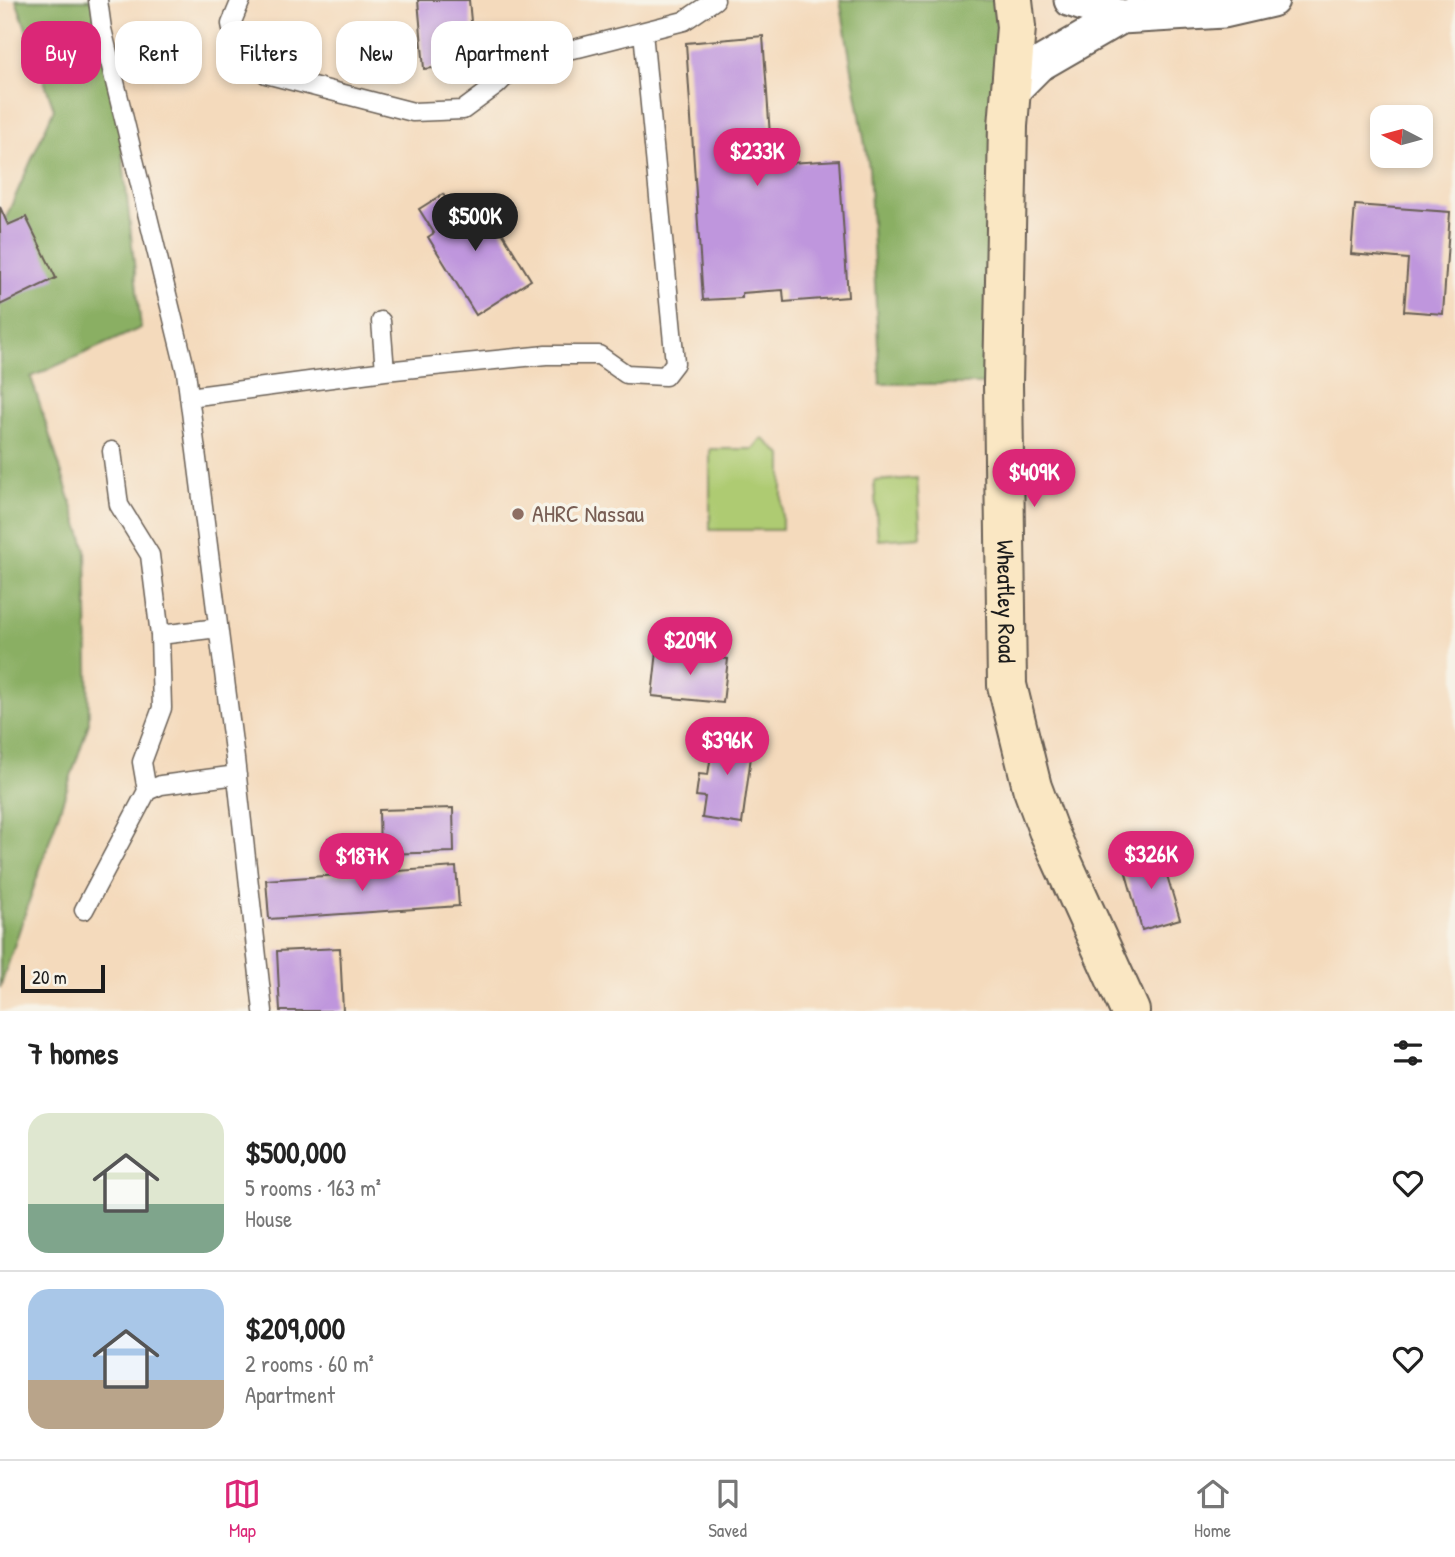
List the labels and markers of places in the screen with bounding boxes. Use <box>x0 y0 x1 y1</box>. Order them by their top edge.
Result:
pin: $233K <box>708 128 806 188</box>
pin: $500K <box>426 194 524 253</box>
pin: $409K <box>985 449 1083 509</box>
place label: AHRC Nassau <box>532 497 645 529</box>
marker: AHRC Nassau <box>510 506 526 522</box>
pin: $209K <box>641 618 739 677</box>
pin: $396K <box>678 718 776 777</box>
pin: $326K <box>1102 832 1200 891</box>
pin: $187K <box>313 834 411 893</box>

